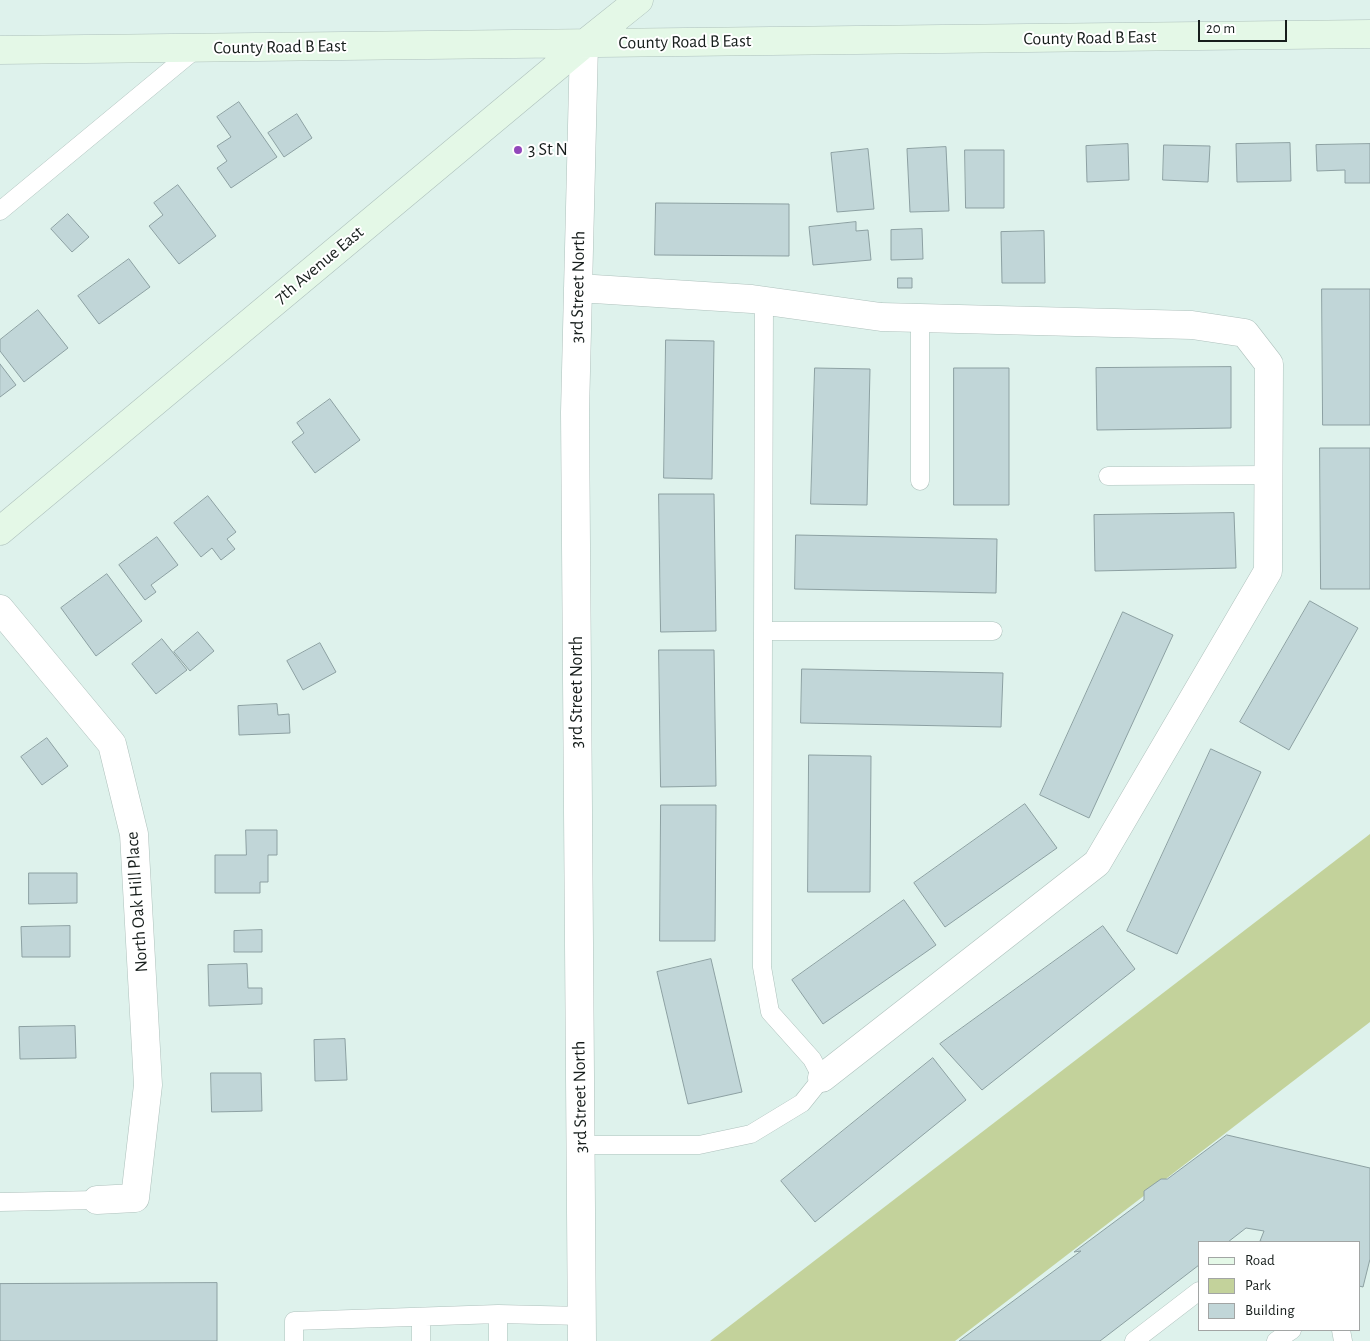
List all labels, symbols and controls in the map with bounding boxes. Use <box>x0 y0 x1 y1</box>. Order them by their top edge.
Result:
scale bar <box>1200 10 1289 42</box>
text: 20 m <box>1206 21 1235 36</box>
street label: County Road B East <box>1023 26 1157 50</box>
street label: County Road B East <box>618 30 752 54</box>
street label: County Road B East <box>213 35 347 59</box>
place label: 3 St N <box>528 139 568 161</box>
marker: 3 St N <box>512 144 524 156</box>
street label: 7th Avenue East <box>270 221 368 309</box>
street label: 3rd Street North <box>566 231 590 343</box>
street label: 3rd Street North <box>566 636 588 748</box>
street label: North Oak Hill Place <box>121 831 153 973</box>
street label: 3rd Street North <box>568 1041 592 1153</box>
legend <box>1198 1241 1360 1331</box>
text: Road <box>1245 1253 1275 1268</box>
text: Park <box>1245 1278 1271 1293</box>
text: Building <box>1245 1303 1295 1318</box>

